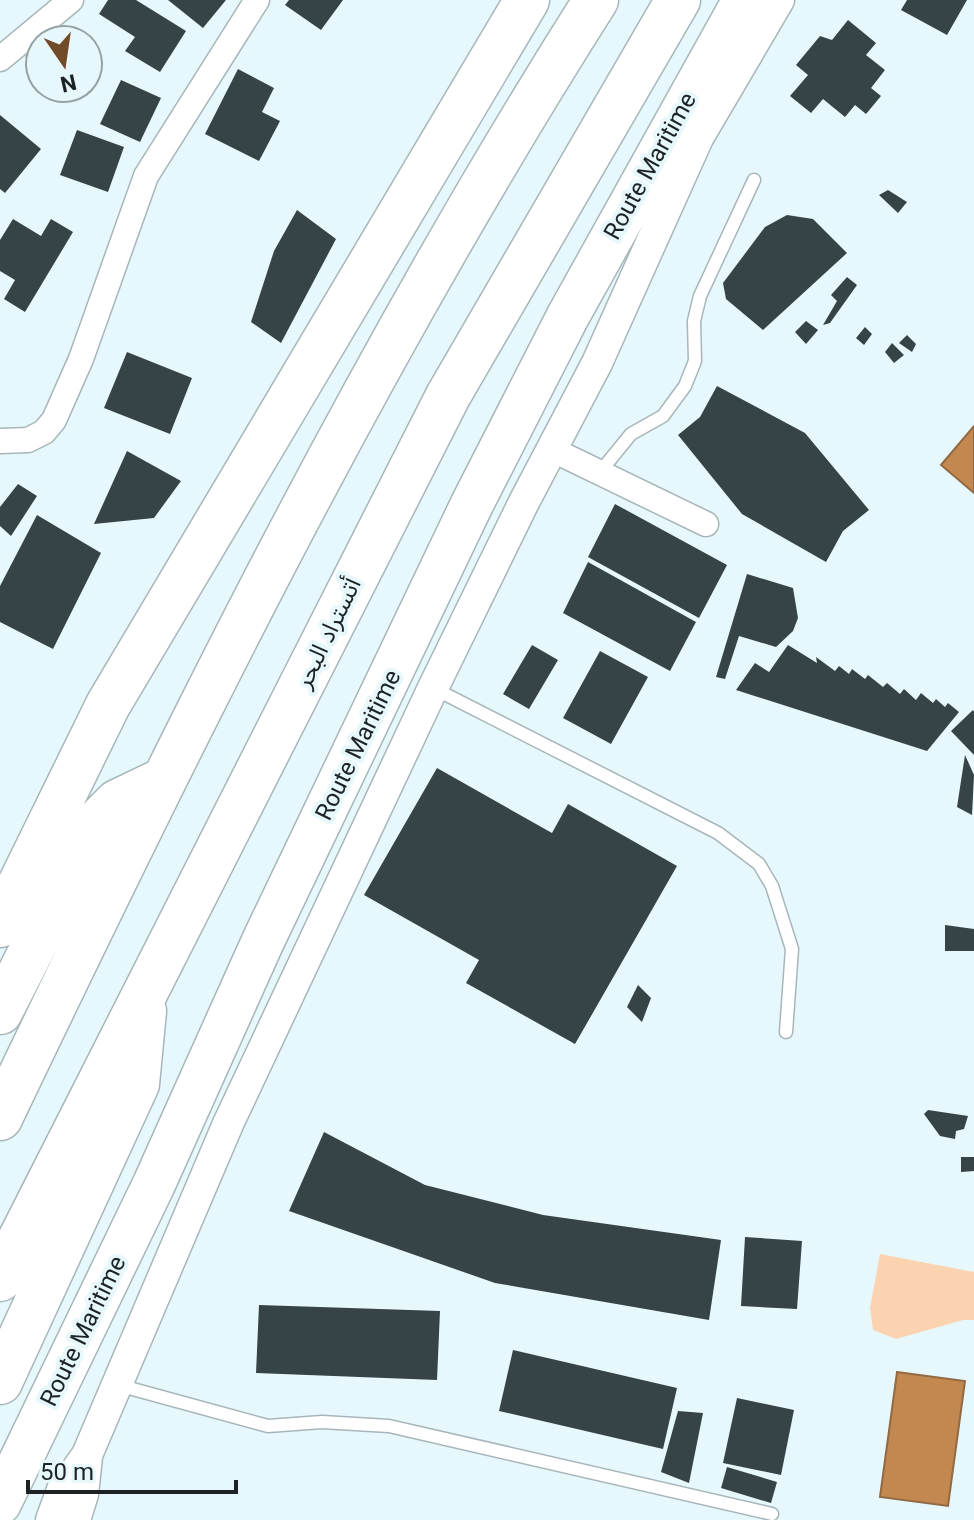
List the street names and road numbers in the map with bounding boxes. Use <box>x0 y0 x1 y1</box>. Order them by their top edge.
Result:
street label: Route Maritime <box>598 88 702 244</box>
street label: أتستراد البحر <box>287 572 367 694</box>
street label: Route Maritime <box>310 665 406 825</box>
street label: Route Maritime <box>35 1251 131 1411</box>

